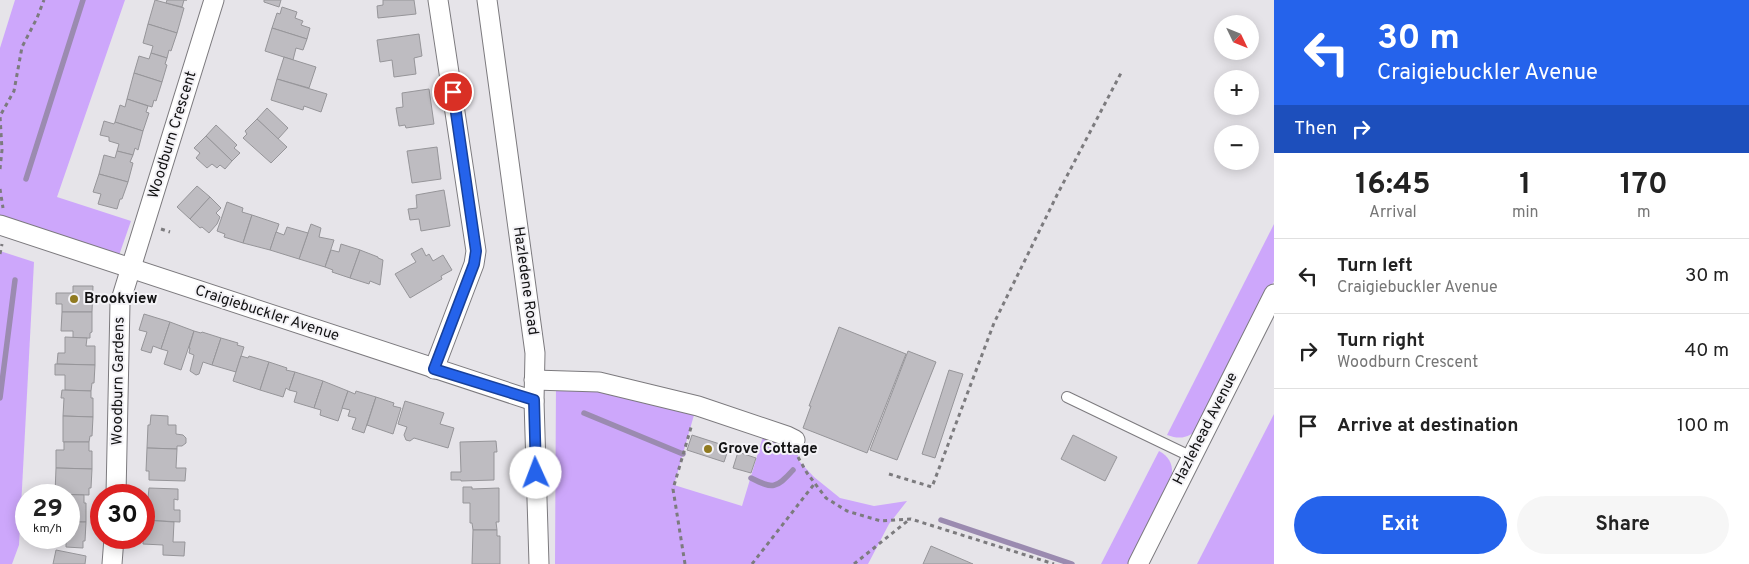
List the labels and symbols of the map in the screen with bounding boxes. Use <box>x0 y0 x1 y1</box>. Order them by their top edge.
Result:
north arrow <box>1214 15 1259 60</box>
street label: Woodburn Crescent <box>145 69 201 201</box>
pin <box>432 71 474 113</box>
street label: Hazledene Road <box>508 225 542 337</box>
street label: Craigiebuckler Avenue <box>192 282 342 346</box>
place label: Brookview <box>84 290 158 309</box>
marker: Brookview <box>68 293 80 305</box>
street label: Woodburn Gardens <box>108 317 130 445</box>
street label: Hazlehead Avenue <box>1169 370 1243 488</box>
place label: Grove Cottage <box>718 440 818 459</box>
marker: Grove Cottage <box>702 443 714 455</box>
position arrow <box>509 446 561 498</box>
speed limit sign: 30 <box>90 484 155 549</box>

